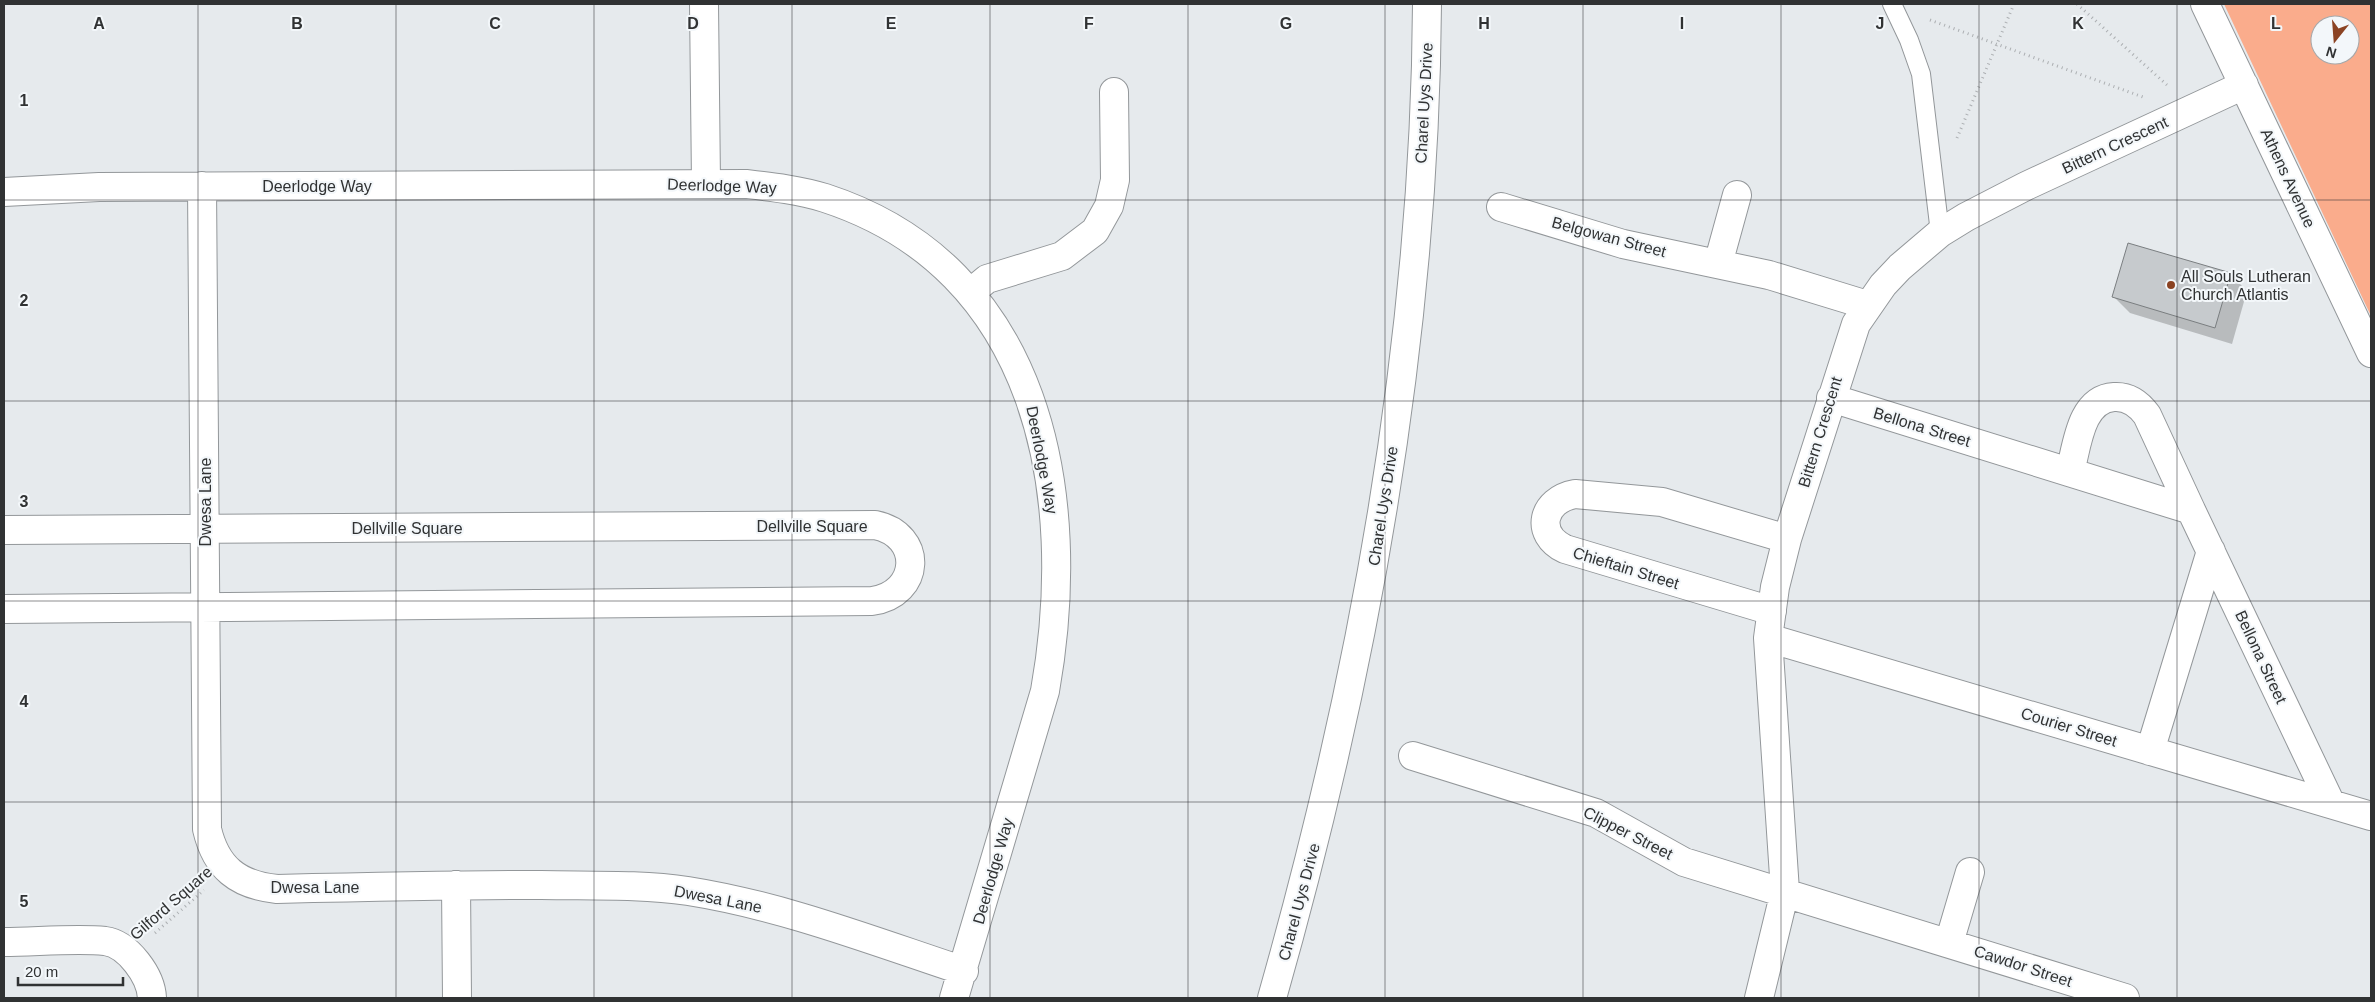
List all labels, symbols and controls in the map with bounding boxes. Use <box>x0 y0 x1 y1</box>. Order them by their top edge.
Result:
text: A <box>93 15 105 32</box>
text: B <box>291 15 303 32</box>
text: C <box>489 15 501 32</box>
text: D <box>687 15 699 32</box>
text: E <box>886 15 897 32</box>
text: F <box>1084 15 1094 32</box>
text: G <box>1280 15 1292 32</box>
text: H <box>1478 15 1490 32</box>
text: I <box>1680 15 1684 32</box>
text: J <box>1876 15 1884 32</box>
text: K <box>2072 15 2084 32</box>
text: L <box>2271 15 2281 32</box>
north arrow <box>2310 15 2360 65</box>
street label: Charel Uys Drive <box>1412 42 1436 164</box>
text: N <box>2324 43 2338 62</box>
text: 1 <box>20 92 29 109</box>
street label: Bittern Crescent <box>2059 113 2171 177</box>
street label: Athens Avenue <box>2258 126 2318 230</box>
street label: Deerlodge Way <box>667 176 777 196</box>
street label: Deerlodge Way <box>262 178 372 195</box>
street label: Belgowan Street <box>1550 214 1668 261</box>
place label: All Souls Lutheran Church Atlantis <box>2181 268 2311 303</box>
marker: All Souls Lutheran Church Atlantis <box>2165 279 2177 291</box>
text: 2 <box>20 292 29 309</box>
street label: Bittern Crescent <box>1795 374 1845 489</box>
street label: Bellona Street <box>1871 404 1973 450</box>
street label: Deerlodge Way <box>1023 405 1061 515</box>
street label: Charel Uys Drive <box>1365 445 1401 567</box>
street label: Dwesa Lane <box>197 457 214 546</box>
text: 3 <box>20 493 29 510</box>
street label: Dellville Square <box>756 518 868 535</box>
street label: Dellville Square <box>351 520 463 537</box>
street label: Chieftain Street <box>1571 544 1682 592</box>
street label: Bellona Street <box>2232 608 2290 707</box>
text: 4 <box>20 693 29 710</box>
street label: Courier Street <box>2019 704 2120 750</box>
street label: Clipper Street <box>1581 803 1676 863</box>
street label: Deerlodge Way <box>970 816 1016 926</box>
street label: Charel Uys Drive <box>1275 841 1323 963</box>
street label: Gilford Square <box>126 863 216 943</box>
street label: Dwesa Lane <box>271 879 360 896</box>
street label: Dwesa Lane <box>673 882 763 916</box>
text: 5 <box>20 893 29 910</box>
street label: Cawdor Street <box>1972 942 2075 990</box>
scale bar <box>18 954 122 986</box>
text: 20 m <box>25 963 58 980</box>

